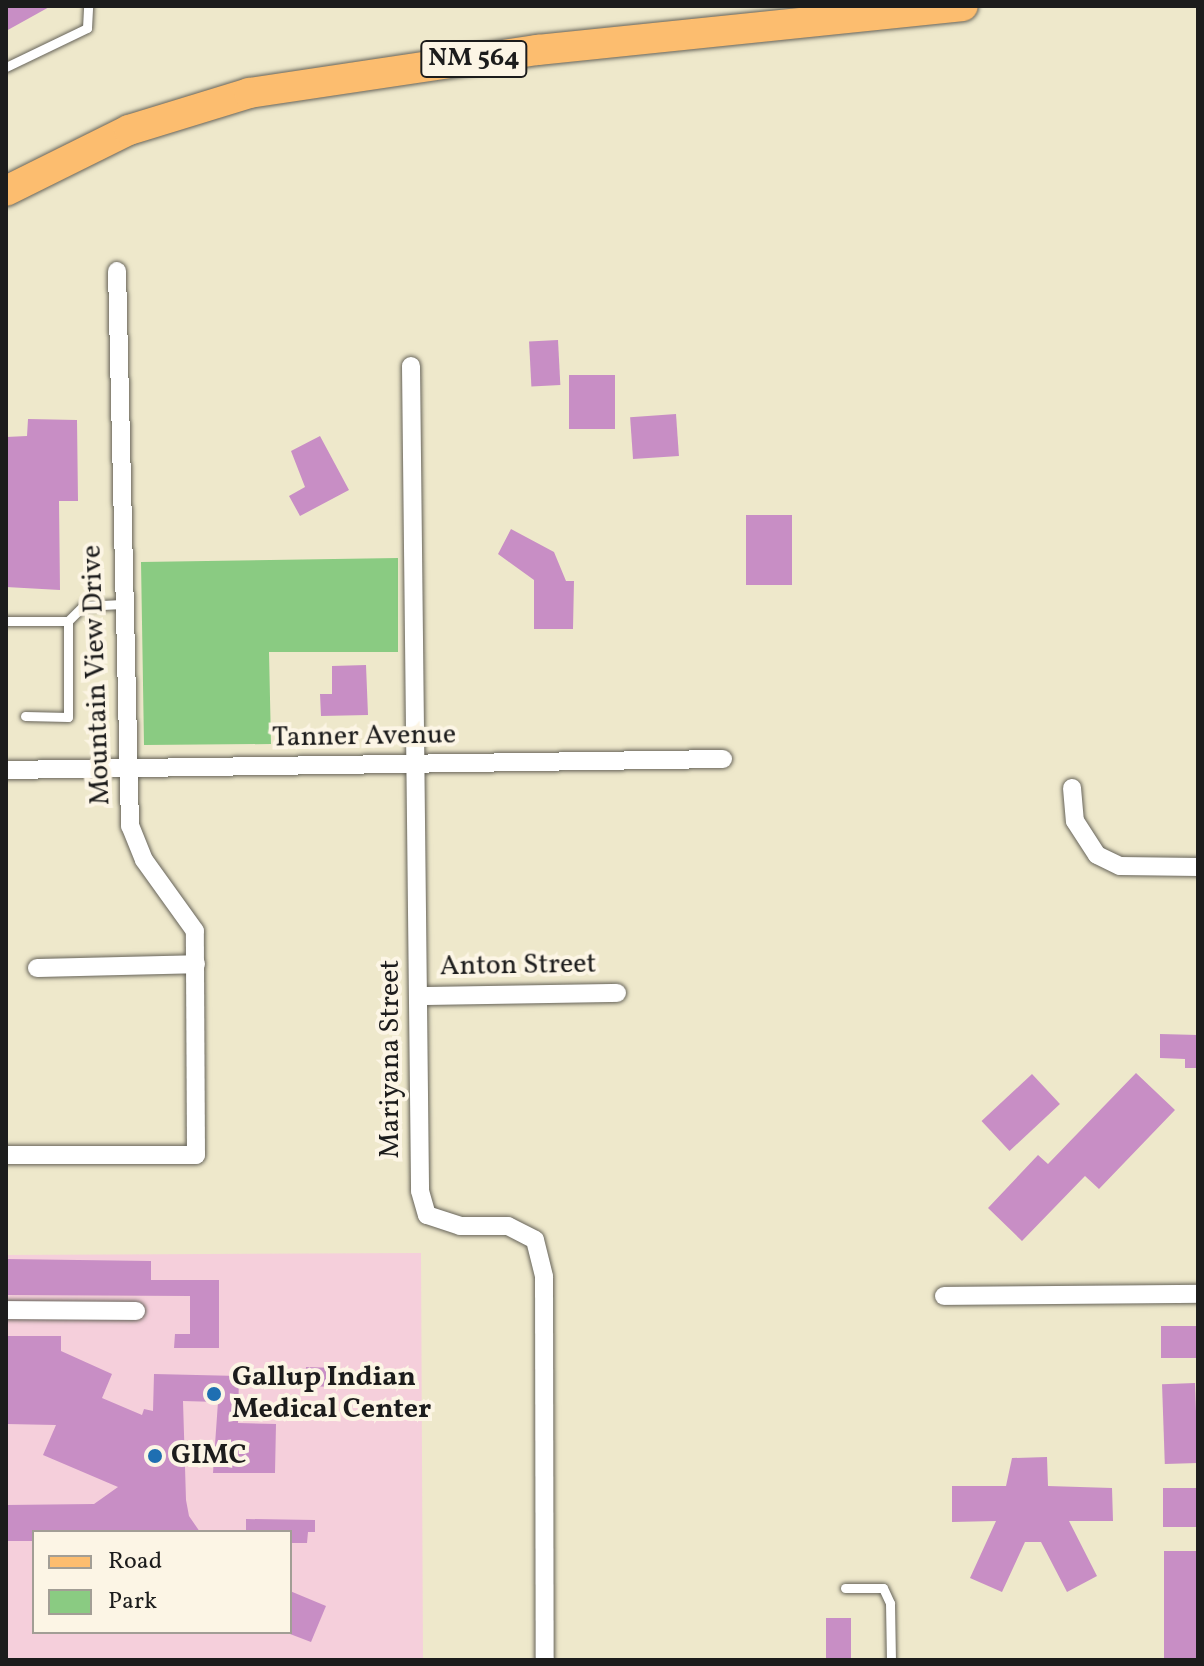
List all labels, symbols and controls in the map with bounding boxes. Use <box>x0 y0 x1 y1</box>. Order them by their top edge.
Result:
road number: NM 564 <box>420 37 528 81</box>
street label: Mountain View Drive <box>76 543 118 807</box>
street label: Tanner Avenue <box>272 719 456 755</box>
street label: Anton Street <box>439 948 597 984</box>
street label: Mariyana Street <box>374 960 408 1158</box>
place label: Gallup Indian Medical Center <box>232 1361 431 1427</box>
marker: Gallup Indian Medical Center <box>203 1383 225 1405</box>
place label: GIMC <box>171 1439 246 1473</box>
marker: GIMC <box>146 1447 164 1465</box>
legend <box>32 1530 292 1634</box>
text: Road <box>108 1545 162 1579</box>
text: Park <box>108 1585 157 1619</box>

